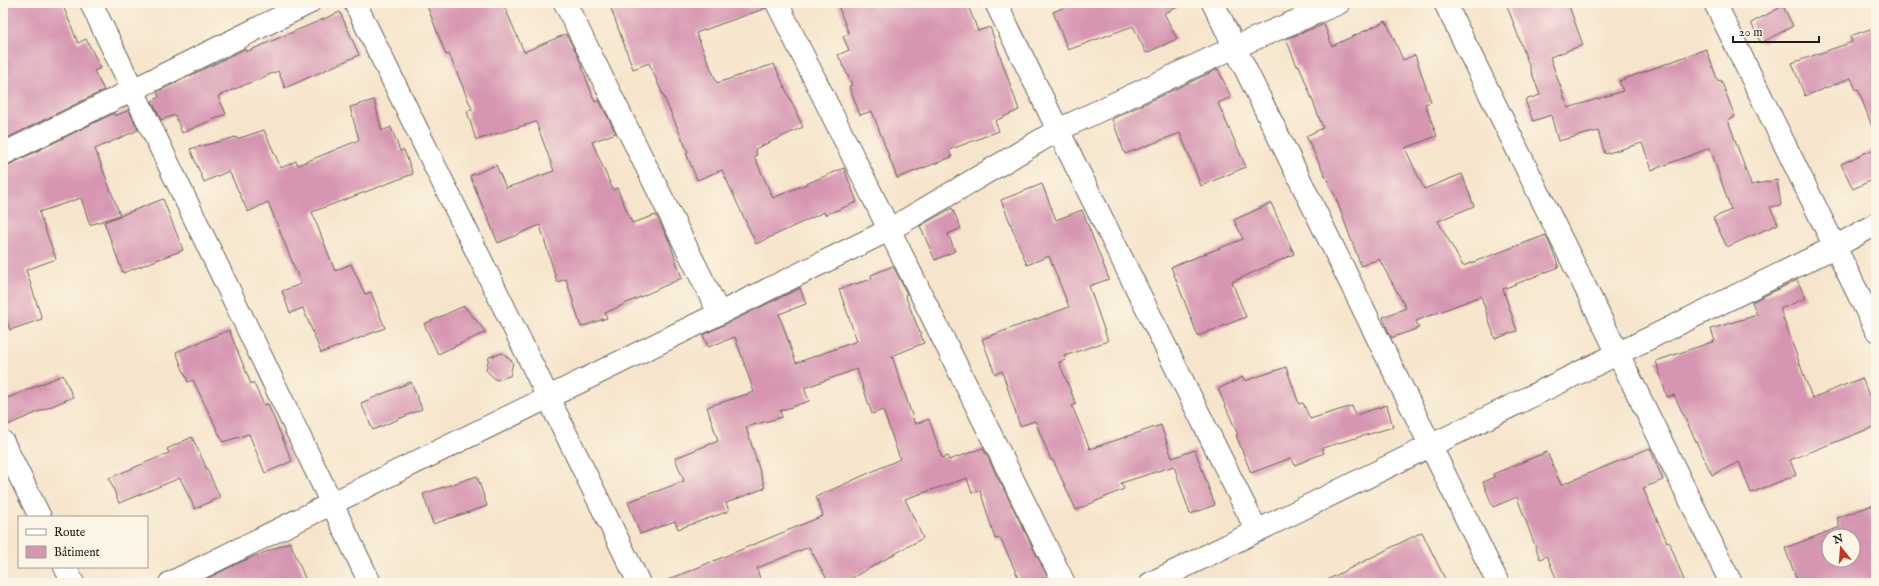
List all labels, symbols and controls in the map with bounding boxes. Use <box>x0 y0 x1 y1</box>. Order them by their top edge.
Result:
scale bar <box>1733 18 1819 44</box>
text: 20 m <box>1739 25 1762 40</box>
legend <box>18 516 148 568</box>
text: Route <box>54 525 86 540</box>
north arrow <box>1821 528 1861 568</box>
text: N <box>1831 531 1845 548</box>
text: Bâtiment <box>54 545 100 560</box>

